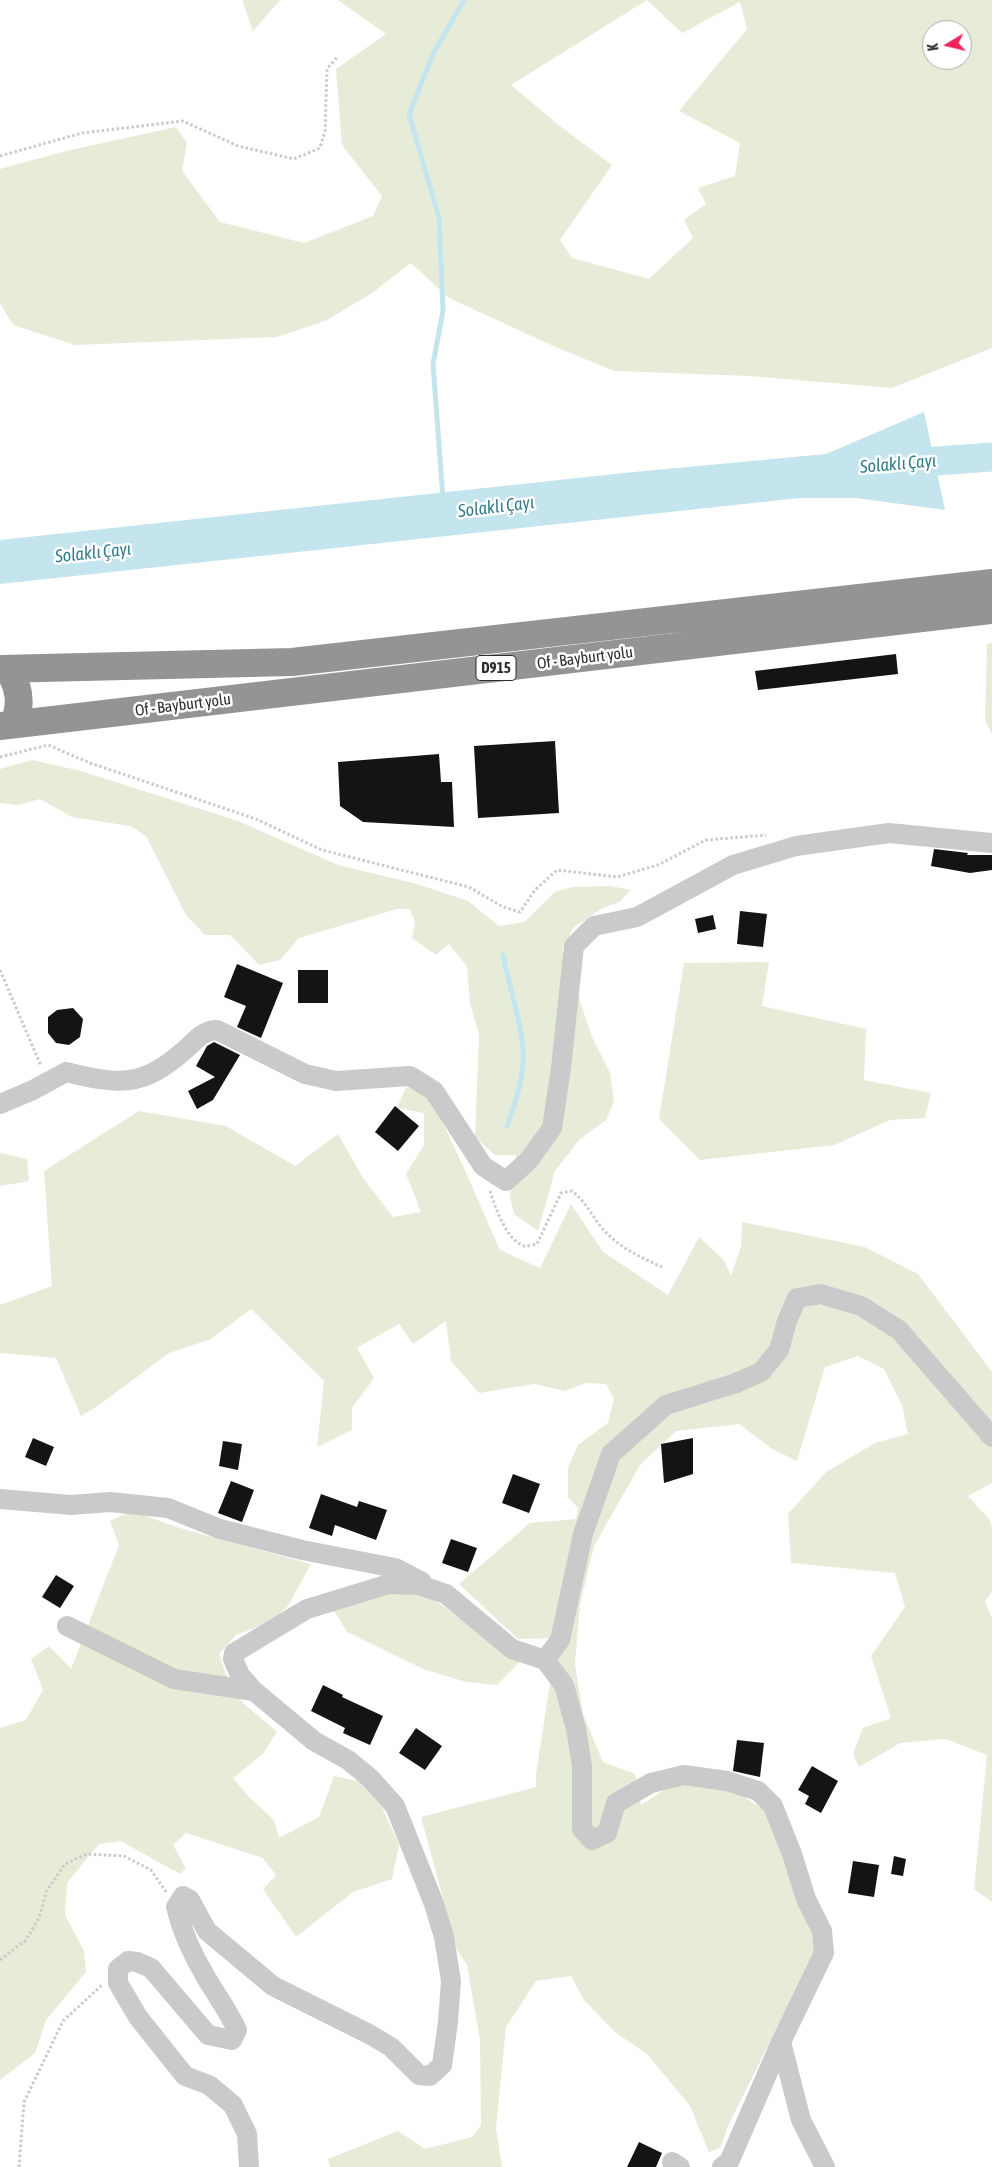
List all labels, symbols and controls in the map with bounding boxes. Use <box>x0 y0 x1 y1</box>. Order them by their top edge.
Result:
north arrow <box>922 20 972 70</box>
text: K <box>925 43 942 52</box>
water label: Solaklı Çayı <box>859 450 937 478</box>
water label: Solaklı Çayı <box>457 492 535 522</box>
water label: Solaklı Çayı <box>54 538 132 568</box>
street label: Of - Bayburt yolu <box>536 643 634 673</box>
road number: D915 <box>476 656 516 680</box>
street label: Of - Bayburt yolu <box>134 690 232 720</box>

